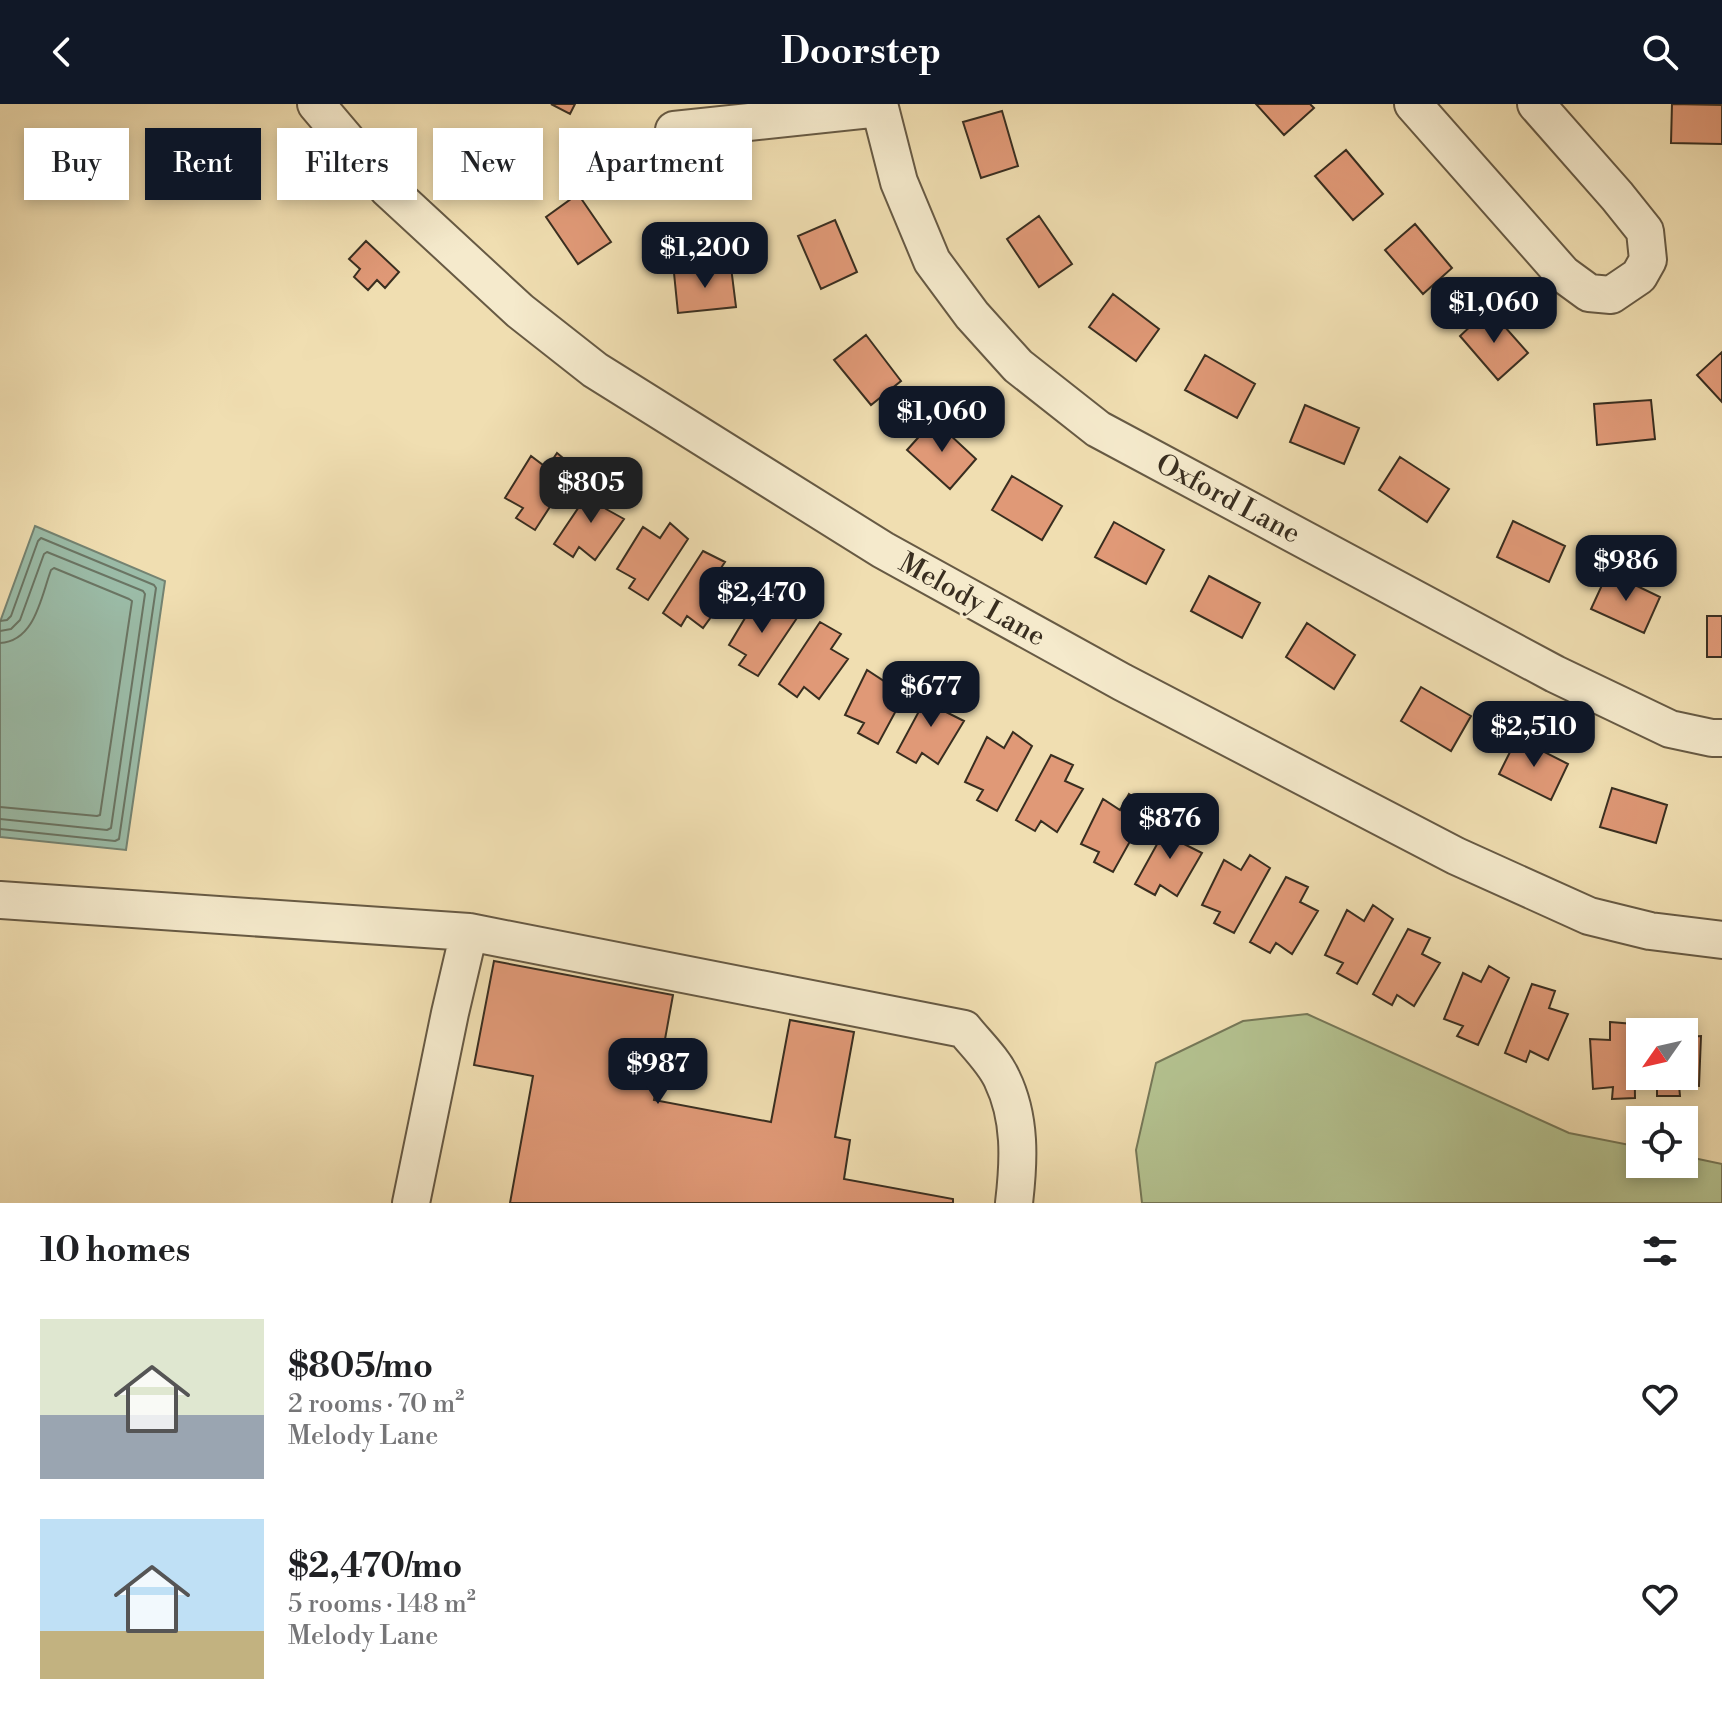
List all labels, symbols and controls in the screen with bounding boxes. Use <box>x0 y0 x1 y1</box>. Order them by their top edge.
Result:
icon: back <box>40 30 84 74</box>
text: Doorstep <box>781 30 941 75</box>
icon: search <box>1638 30 1682 74</box>
chip: Buy <box>24 128 129 200</box>
chip: Rent <box>145 128 261 200</box>
chip: Filters <box>277 128 417 200</box>
chip: New <box>433 128 543 200</box>
chip: Apartment <box>559 128 752 200</box>
pin: $1,200 <box>640 222 770 290</box>
text: $1,200 <box>660 232 750 264</box>
pin: $1,060 <box>1429 277 1559 345</box>
text: $1,060 <box>1449 287 1539 319</box>
pin: $1,060 <box>877 386 1007 454</box>
text: $1,060 <box>897 396 987 428</box>
street label: Oxford Lane <box>1150 446 1306 552</box>
pin: $805 <box>544 457 638 525</box>
text: $805 <box>557 467 625 499</box>
pin: $986 <box>1579 535 1673 603</box>
street label: Melody Lane <box>893 545 1051 655</box>
text: $986 <box>1594 545 1658 577</box>
pin: $2,470 <box>697 567 827 635</box>
text: $2,470 <box>717 577 807 609</box>
pin: $677 <box>884 661 978 729</box>
text: $677 <box>901 671 961 703</box>
pin: $2,510 <box>1469 701 1599 769</box>
text: $2,510 <box>1491 711 1577 743</box>
pin: $876 <box>1123 793 1217 861</box>
text: $876 <box>1139 803 1201 835</box>
north arrow <box>1626 1018 1698 1090</box>
map controls <box>1626 1018 1698 1178</box>
pin: $987 <box>611 1038 705 1106</box>
text: $987 <box>626 1048 690 1080</box>
button: locate <box>1626 1106 1698 1178</box>
icon: filters <box>1638 1229 1682 1273</box>
text: 10 homes <box>40 1230 190 1272</box>
text: $805/mo <box>288 1346 433 1388</box>
icon: home <box>104 1351 200 1447</box>
icon: heart <box>1638 1377 1682 1421</box>
text: 2 rooms · 70 m² <box>288 1388 464 1420</box>
text: Melody Lane <box>288 1420 439 1452</box>
text: $2,470/mo <box>288 1546 462 1588</box>
icon: home <box>104 1551 200 1647</box>
icon: heart <box>1638 1577 1682 1621</box>
text: 5 rooms · 148 m² <box>288 1588 476 1620</box>
text: Melody Lane <box>288 1620 439 1652</box>

